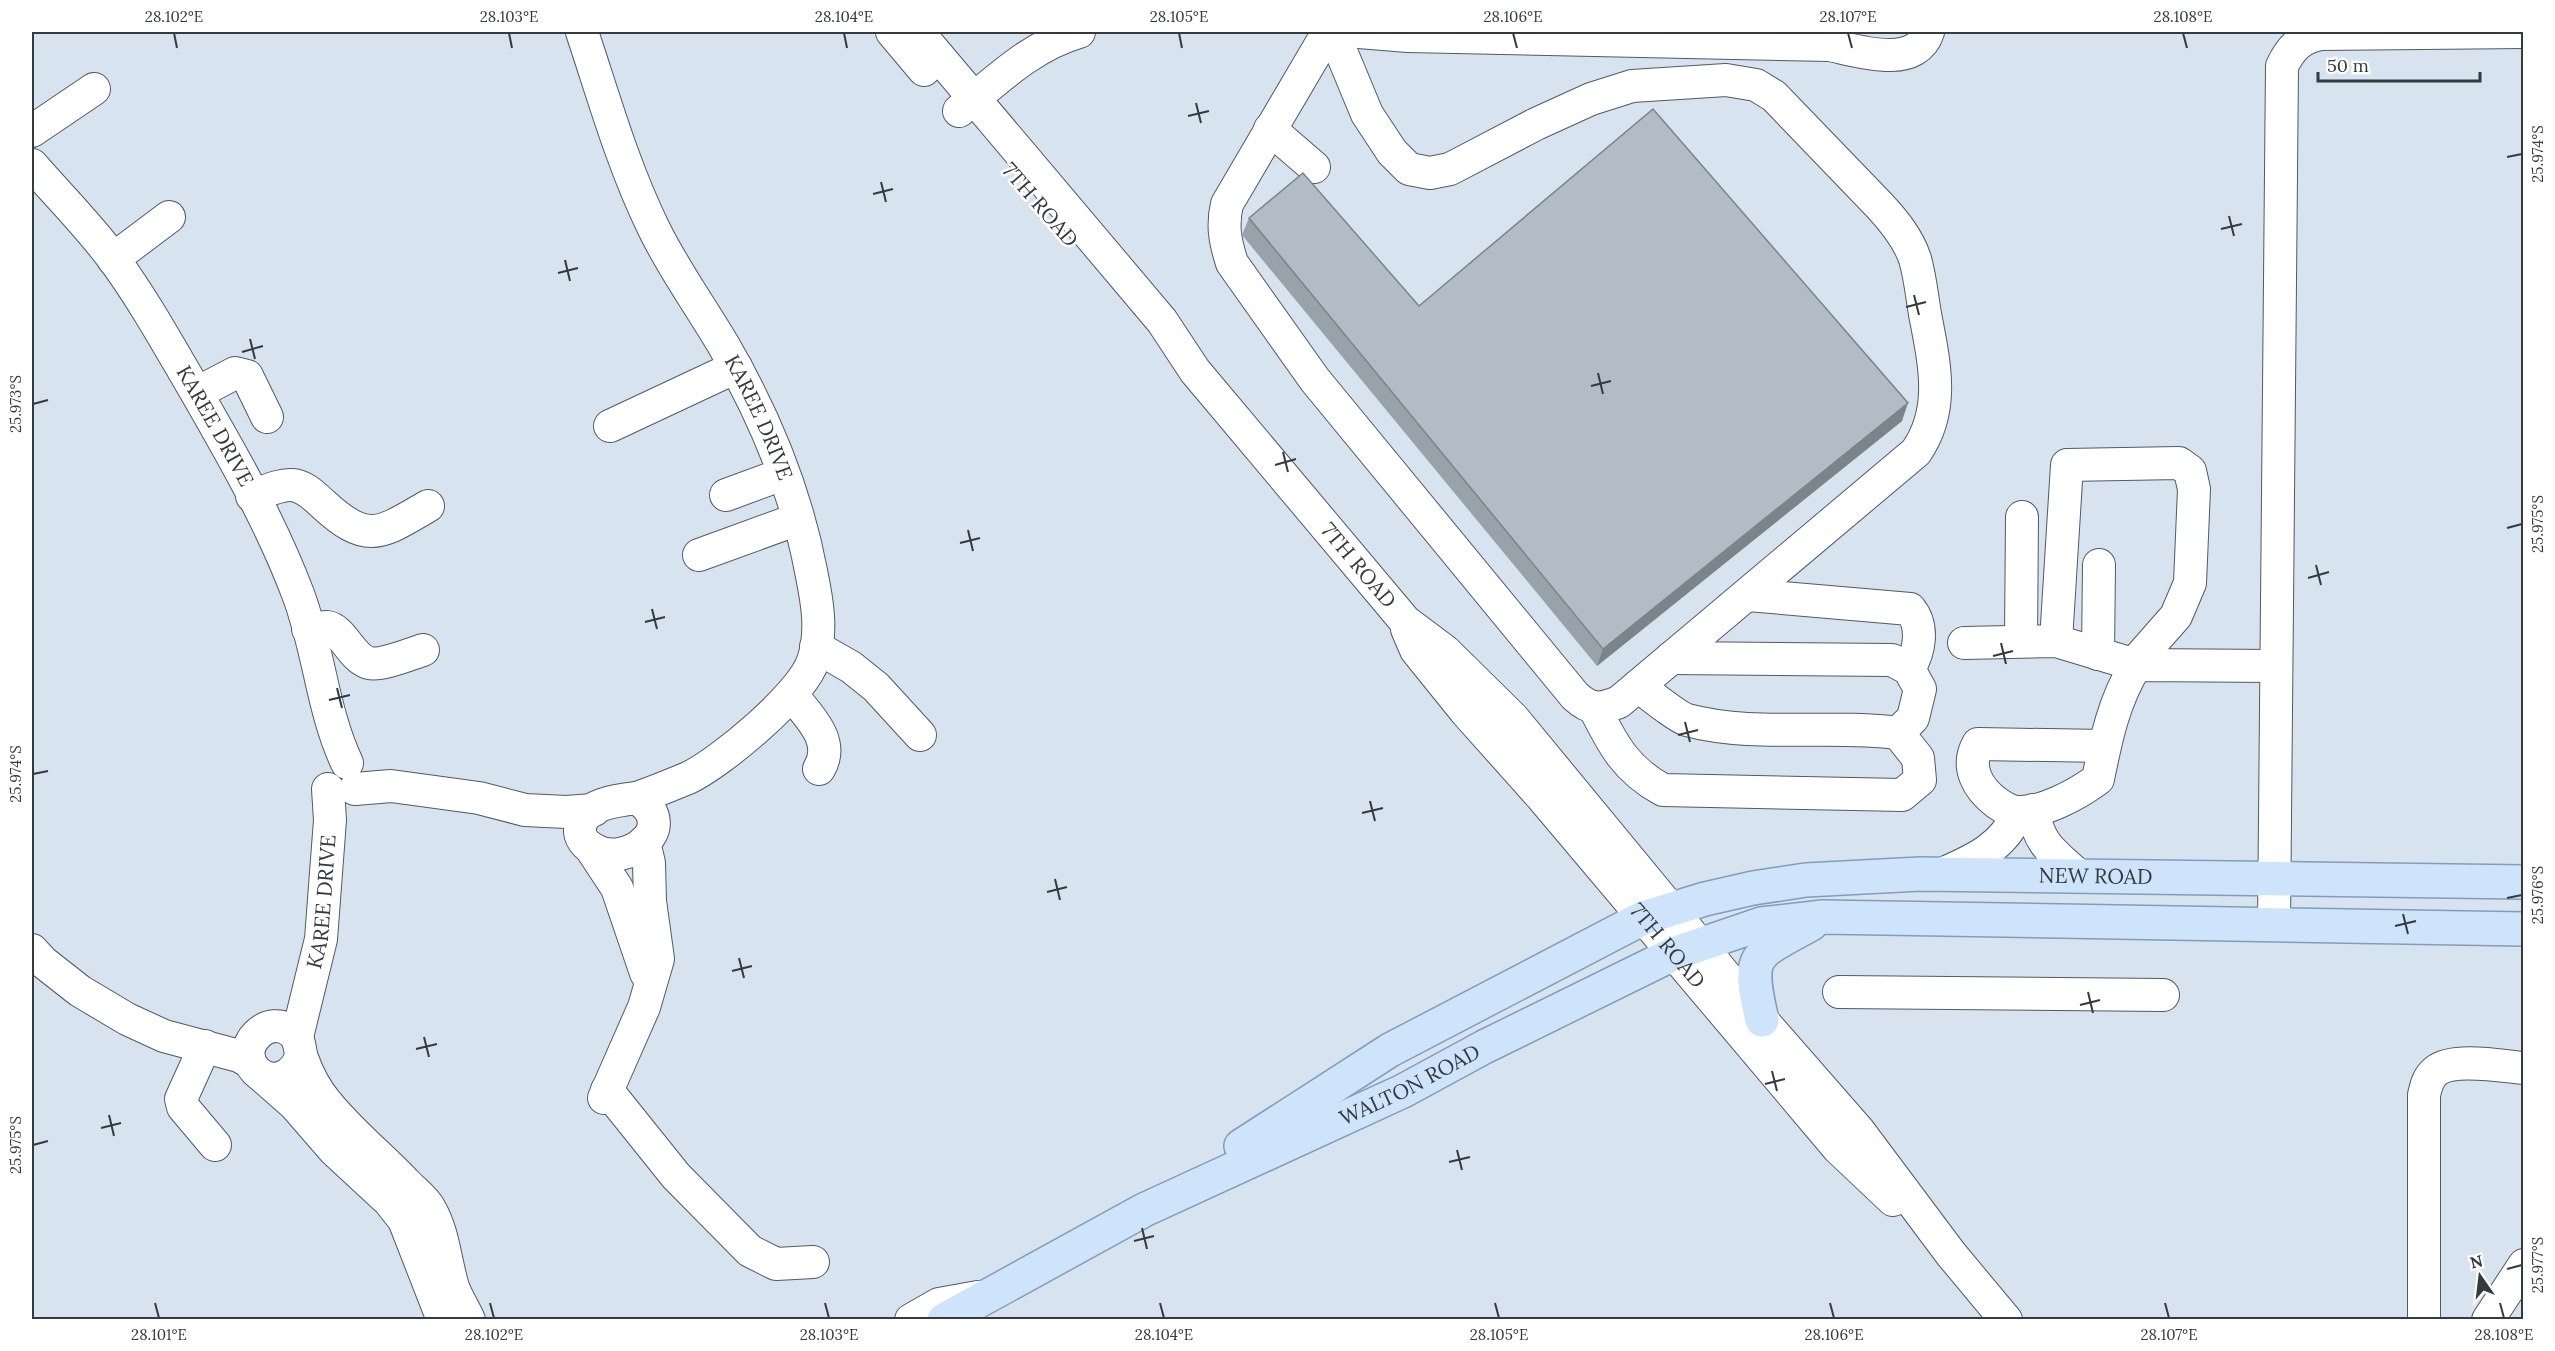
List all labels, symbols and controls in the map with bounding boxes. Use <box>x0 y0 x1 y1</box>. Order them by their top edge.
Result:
text: 28.102°E <box>145 7 203 26</box>
text: 28.103°E <box>480 7 538 26</box>
text: 28.104°E <box>815 7 873 26</box>
text: 28.105°E <box>1150 7 1208 26</box>
text: 28.106°E <box>1483 7 1543 26</box>
text: 28.107°E <box>1820 7 1876 26</box>
text: 28.108°E <box>2154 7 2212 26</box>
scale bar <box>2318 45 2480 83</box>
text: 50 m <box>2327 54 2369 77</box>
text: 25.974°S <box>2528 125 2547 183</box>
street label: 7TH ROAD <box>996 157 1084 253</box>
street label: KAREE DRIVE <box>719 350 799 484</box>
street label: KAREE DRIVE <box>170 360 260 491</box>
text: 25.973°S <box>6 375 25 433</box>
text: 25.975°S <box>2528 495 2547 553</box>
street label: 7TH ROAD <box>1315 517 1402 613</box>
text: 25.974°S <box>6 745 25 803</box>
street label: KAREE DRIVE <box>300 834 342 972</box>
street label: NEW ROAD <box>2038 862 2153 890</box>
text: 25.976°S <box>2528 866 2547 924</box>
street label: 7TH ROAD <box>1624 897 1711 994</box>
street label: WALTON ROAD <box>1335 1038 1485 1131</box>
text: 25.975°S <box>6 1116 25 1174</box>
text: 25.977°S <box>2528 1237 2547 1293</box>
north arrow <box>2450 1246 2510 1306</box>
text: N <box>2468 1250 2485 1273</box>
text: 28.101°E <box>131 1325 187 1344</box>
text: 28.102°E <box>465 1325 523 1344</box>
text: 28.103°E <box>800 1325 858 1344</box>
text: 28.104°E <box>1135 1325 1193 1344</box>
text: 28.105°E <box>1470 1325 1528 1344</box>
text: 28.106°E <box>1804 1325 1864 1344</box>
text: 28.107°E <box>2141 1325 2197 1344</box>
text: 28.108°E <box>2475 1325 2533 1344</box>

